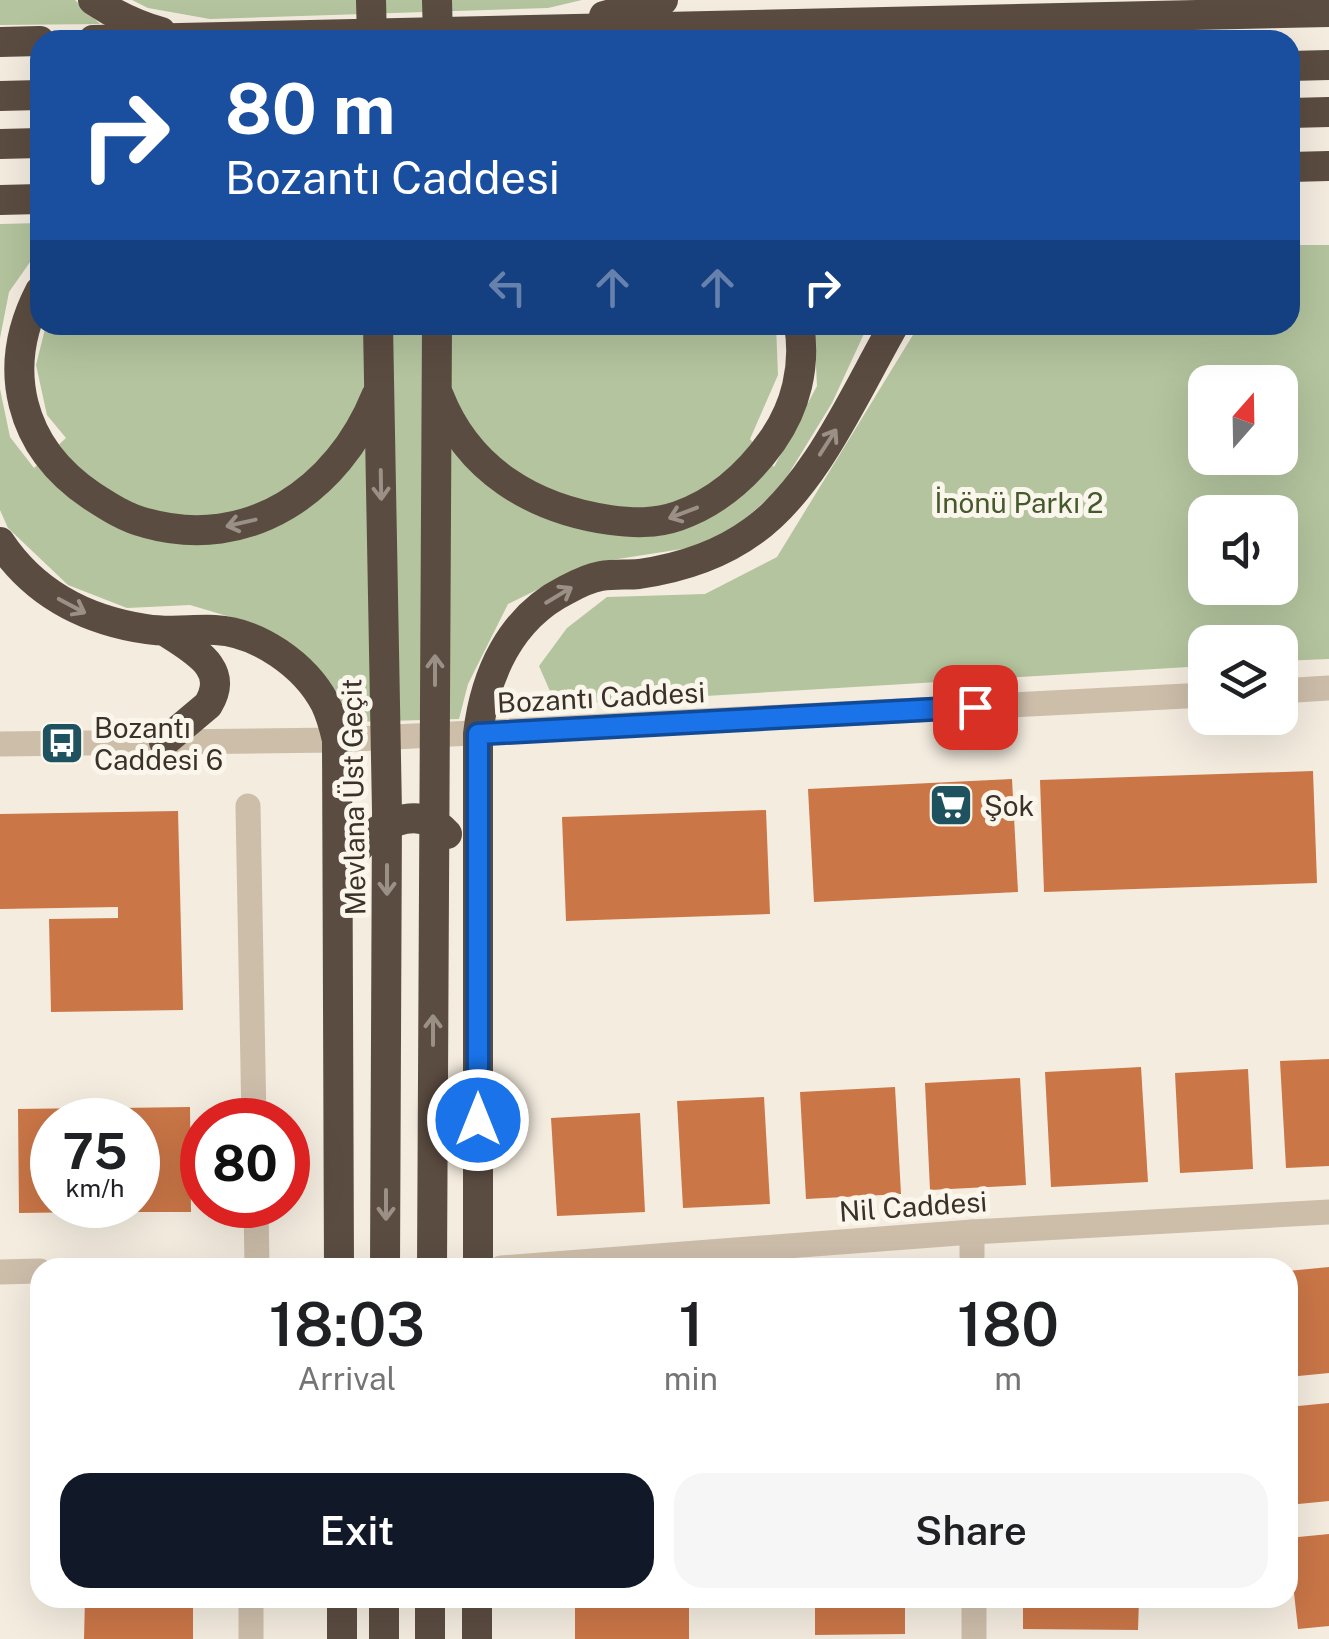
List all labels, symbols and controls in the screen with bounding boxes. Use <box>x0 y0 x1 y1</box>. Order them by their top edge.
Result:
text: 80 m <box>225 67 395 150</box>
icon: right <box>60 70 190 200</box>
text: Bozantı Caddesi <box>225 151 560 204</box>
icon: left <box>480 260 535 315</box>
icon: ahead <box>585 260 640 315</box>
icon: ahead <box>690 260 745 315</box>
icon: right <box>795 260 850 315</box>
north arrow <box>1188 365 1298 475</box>
map controls <box>1188 365 1298 735</box>
one-way arrow <box>817 429 838 457</box>
one-way arrow <box>371 468 390 500</box>
park label: İnönü Parkı 2 <box>934 486 1104 519</box>
button: sound <box>1188 495 1298 605</box>
one-way arrow <box>669 505 699 523</box>
one-way arrow <box>226 515 258 534</box>
one-way arrow <box>544 585 573 605</box>
one-way arrow <box>56 597 86 616</box>
button: layers <box>1188 625 1298 735</box>
one-way arrow <box>426 655 444 688</box>
pin <box>933 665 1018 750</box>
street label: Bozantı Caddesi <box>496 675 706 719</box>
street label: Mevlana Üst Geçit <box>334 678 372 916</box>
icon: arrive <box>948 680 1003 735</box>
place label: Bozantı Caddesi 6 <box>94 711 223 776</box>
bus stop icon: Bozantı Caddesi 6 <box>39 720 85 766</box>
supermarket icon: Şok <box>928 782 974 828</box>
place label: Şok <box>984 789 1034 822</box>
one-way arrow <box>378 862 396 895</box>
one-way arrow <box>424 1015 442 1048</box>
position arrow <box>426 1068 530 1172</box>
speed limit sign: 80 <box>180 1098 310 1228</box>
text: 75 <box>62 1121 128 1180</box>
text: km/h <box>66 1173 124 1203</box>
street label: Nil Caddesi <box>838 1184 988 1228</box>
one-way arrow <box>376 1188 396 1220</box>
text: 18:03 <box>269 1289 425 1360</box>
text: 1 <box>678 1289 704 1360</box>
text: 180 <box>957 1289 1059 1360</box>
text: Arrival <box>297 1360 396 1397</box>
text: min <box>664 1360 718 1397</box>
text: m <box>994 1360 1022 1397</box>
button: Exit <box>60 1473 654 1588</box>
button: Share <box>674 1473 1268 1588</box>

